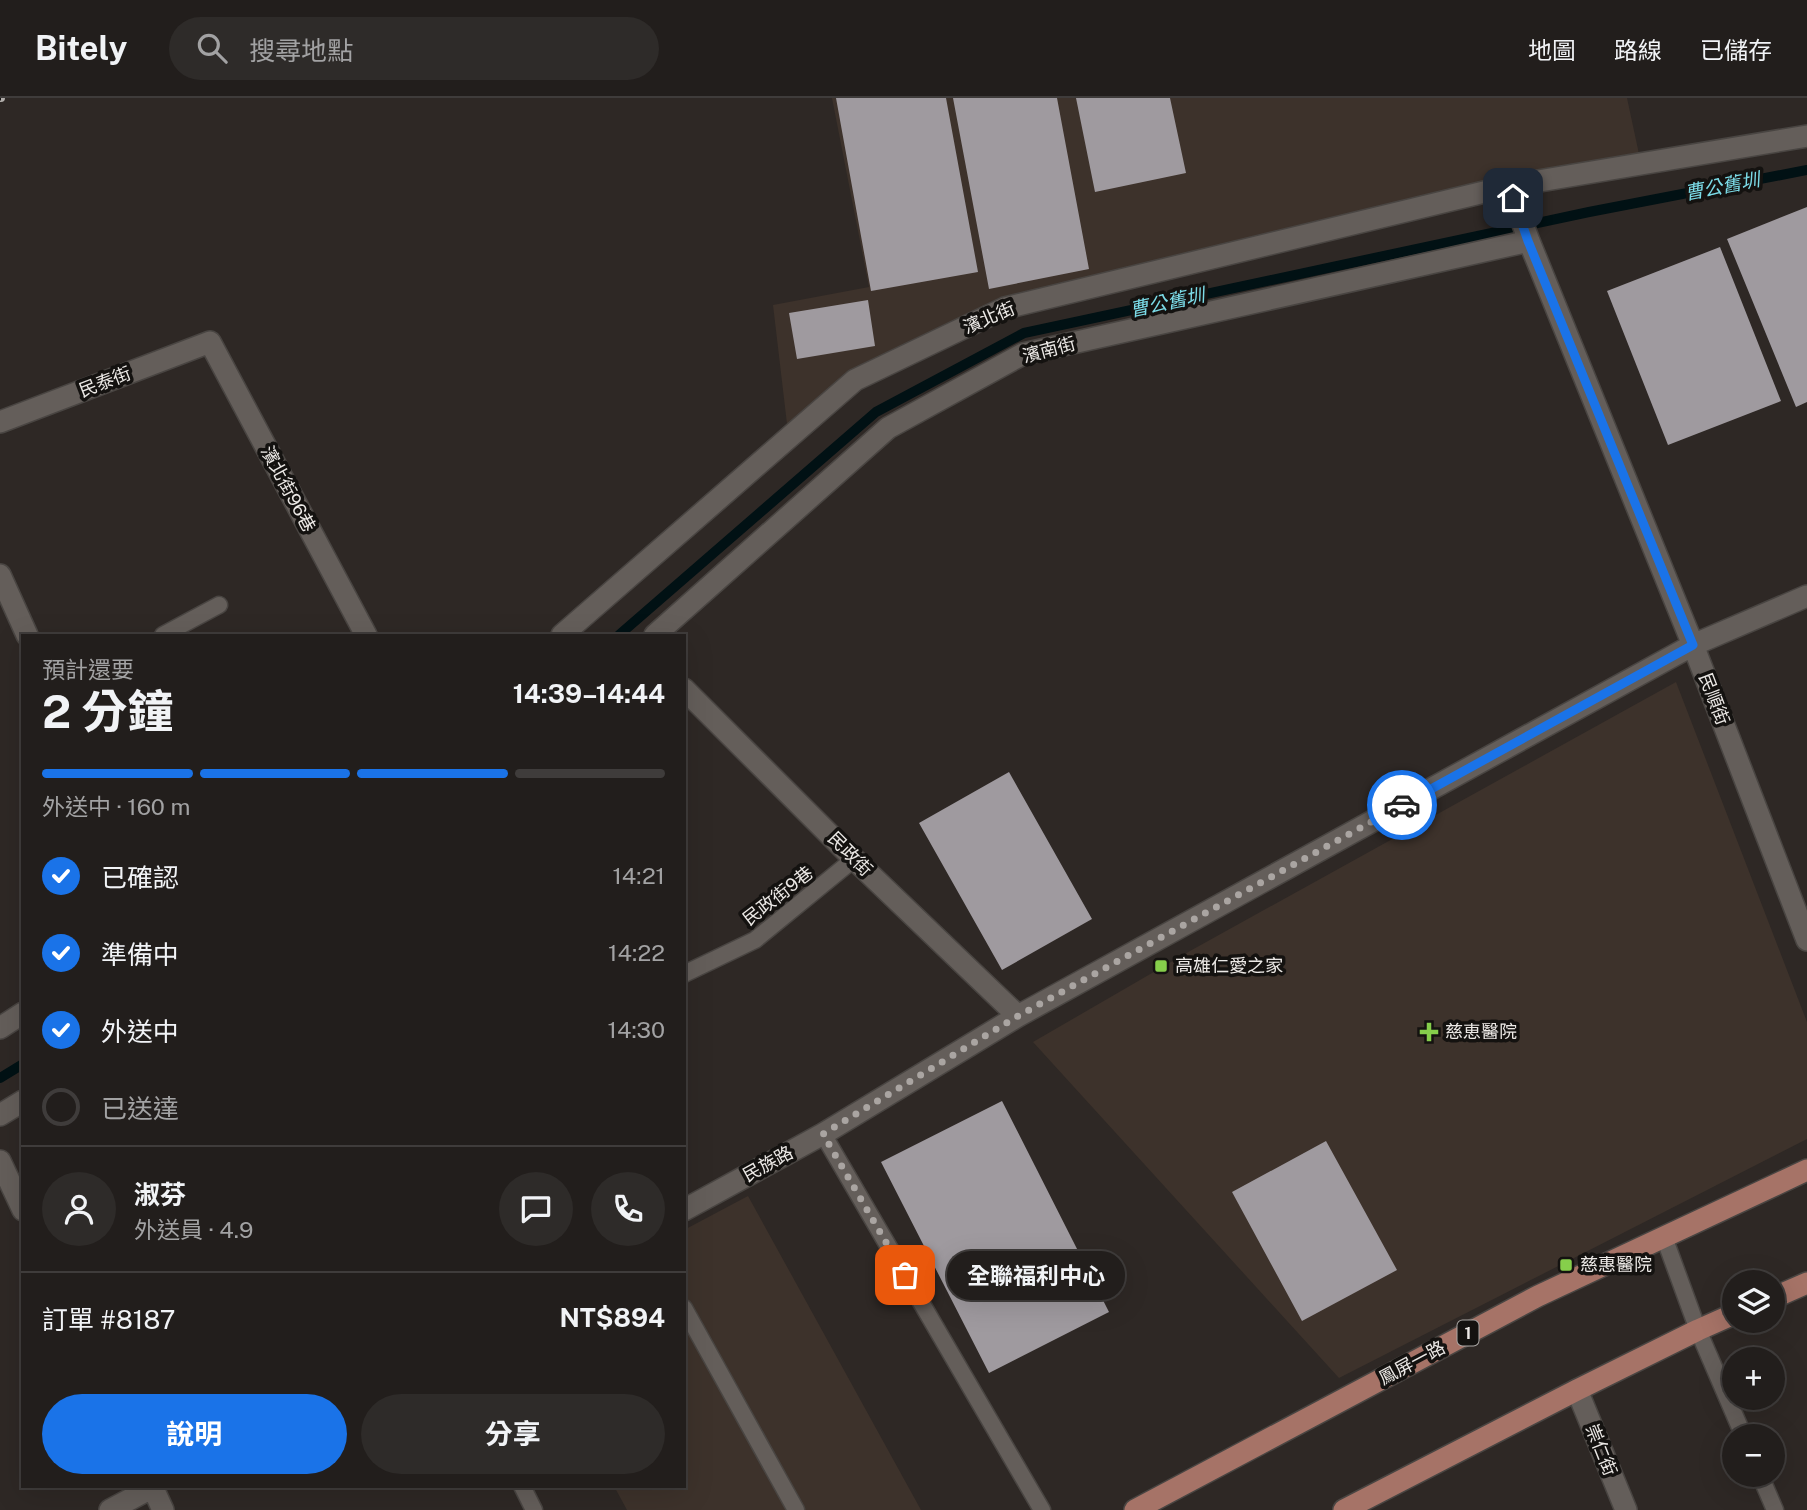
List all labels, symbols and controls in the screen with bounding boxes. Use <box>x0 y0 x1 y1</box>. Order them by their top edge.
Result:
search box <box>169 17 659 80</box>
text: Bitely <box>35 29 127 67</box>
icon: search <box>193 29 231 67</box>
text: 搜尋地點 <box>249 35 353 66</box>
text: 地圖 <box>1528 36 1576 64</box>
text: 路線 <box>1614 36 1662 64</box>
text: 已儲存 <box>1700 36 1772 64</box>
water label: 曹公舊圳 <box>1683 167 1764 204</box>
pin <box>1483 168 1543 228</box>
icon: home <box>1494 179 1532 217</box>
water label: 曹公舊圳 <box>1128 283 1209 321</box>
street label: 濱北街 <box>960 297 1018 338</box>
street label: 濱南街 <box>1020 332 1078 367</box>
street label: 民泰街 <box>76 362 134 401</box>
street label: 濱北街96巷 <box>257 442 320 535</box>
text: 預計還要 <box>42 656 134 683</box>
street label: 民順街 <box>1695 670 1734 728</box>
text: 14:39–14:44 <box>513 678 665 709</box>
text: 2 分鐘 <box>42 684 174 738</box>
courier <box>1367 770 1437 840</box>
icon: car <box>1383 786 1421 824</box>
text: 外送中 · 160 m <box>42 793 190 820</box>
street label: 民政街 <box>824 827 877 880</box>
icon: check <box>42 857 80 895</box>
text: 已確認 <box>101 862 179 893</box>
text: 14:21 <box>612 862 665 889</box>
street label: 民政街9巷 <box>738 862 817 930</box>
icon: check <box>42 934 80 972</box>
text: 準備中 <box>101 939 179 970</box>
text: 14:22 <box>608 939 665 966</box>
place label: 高雄仁愛之家 <box>1175 955 1283 976</box>
marker: 高雄仁愛之家 <box>1153 958 1169 974</box>
icon: check <box>42 1011 80 1049</box>
text: 外送中 <box>101 1016 179 1047</box>
text: 14:30 <box>608 1016 665 1043</box>
place label: 慈恵醫院 <box>1445 1021 1517 1042</box>
marker: 慈恵醫院 <box>1419 1022 1439 1042</box>
text: 已送達 <box>101 1093 179 1124</box>
street label: 民族路 <box>739 1141 796 1186</box>
button: person <box>42 1172 116 1246</box>
button: chat <box>499 1172 573 1246</box>
button: phone <box>591 1172 665 1246</box>
text: 淑芬 <box>134 1179 186 1210</box>
text: 外送員 · 4.9 <box>134 1216 253 1243</box>
pin <box>875 1245 935 1305</box>
callout: 全聯福利中心 <box>947 1250 1126 1300</box>
place label: 慈惠醫院 <box>1580 1254 1652 1275</box>
icon: bag <box>886 1256 924 1294</box>
marker: 慈惠醫院 <box>1558 1257 1574 1273</box>
text: 全聯福利中心 <box>967 1262 1105 1289</box>
map controls <box>1722 1270 1785 1487</box>
button: layers <box>1722 1270 1785 1333</box>
text: NT$894 <box>559 1302 665 1333</box>
text: 訂單 #8187 <box>42 1304 175 1335</box>
road number: 1 <box>1458 1320 1478 1345</box>
street label: 鳳屏一路 <box>1375 1336 1448 1389</box>
button: + <box>1722 1347 1785 1410</box>
button: 說明 <box>42 1394 347 1474</box>
button: 分享 <box>361 1394 665 1474</box>
street label: 崇仁街 <box>1582 1421 1621 1479</box>
button: − <box>1722 1424 1785 1487</box>

